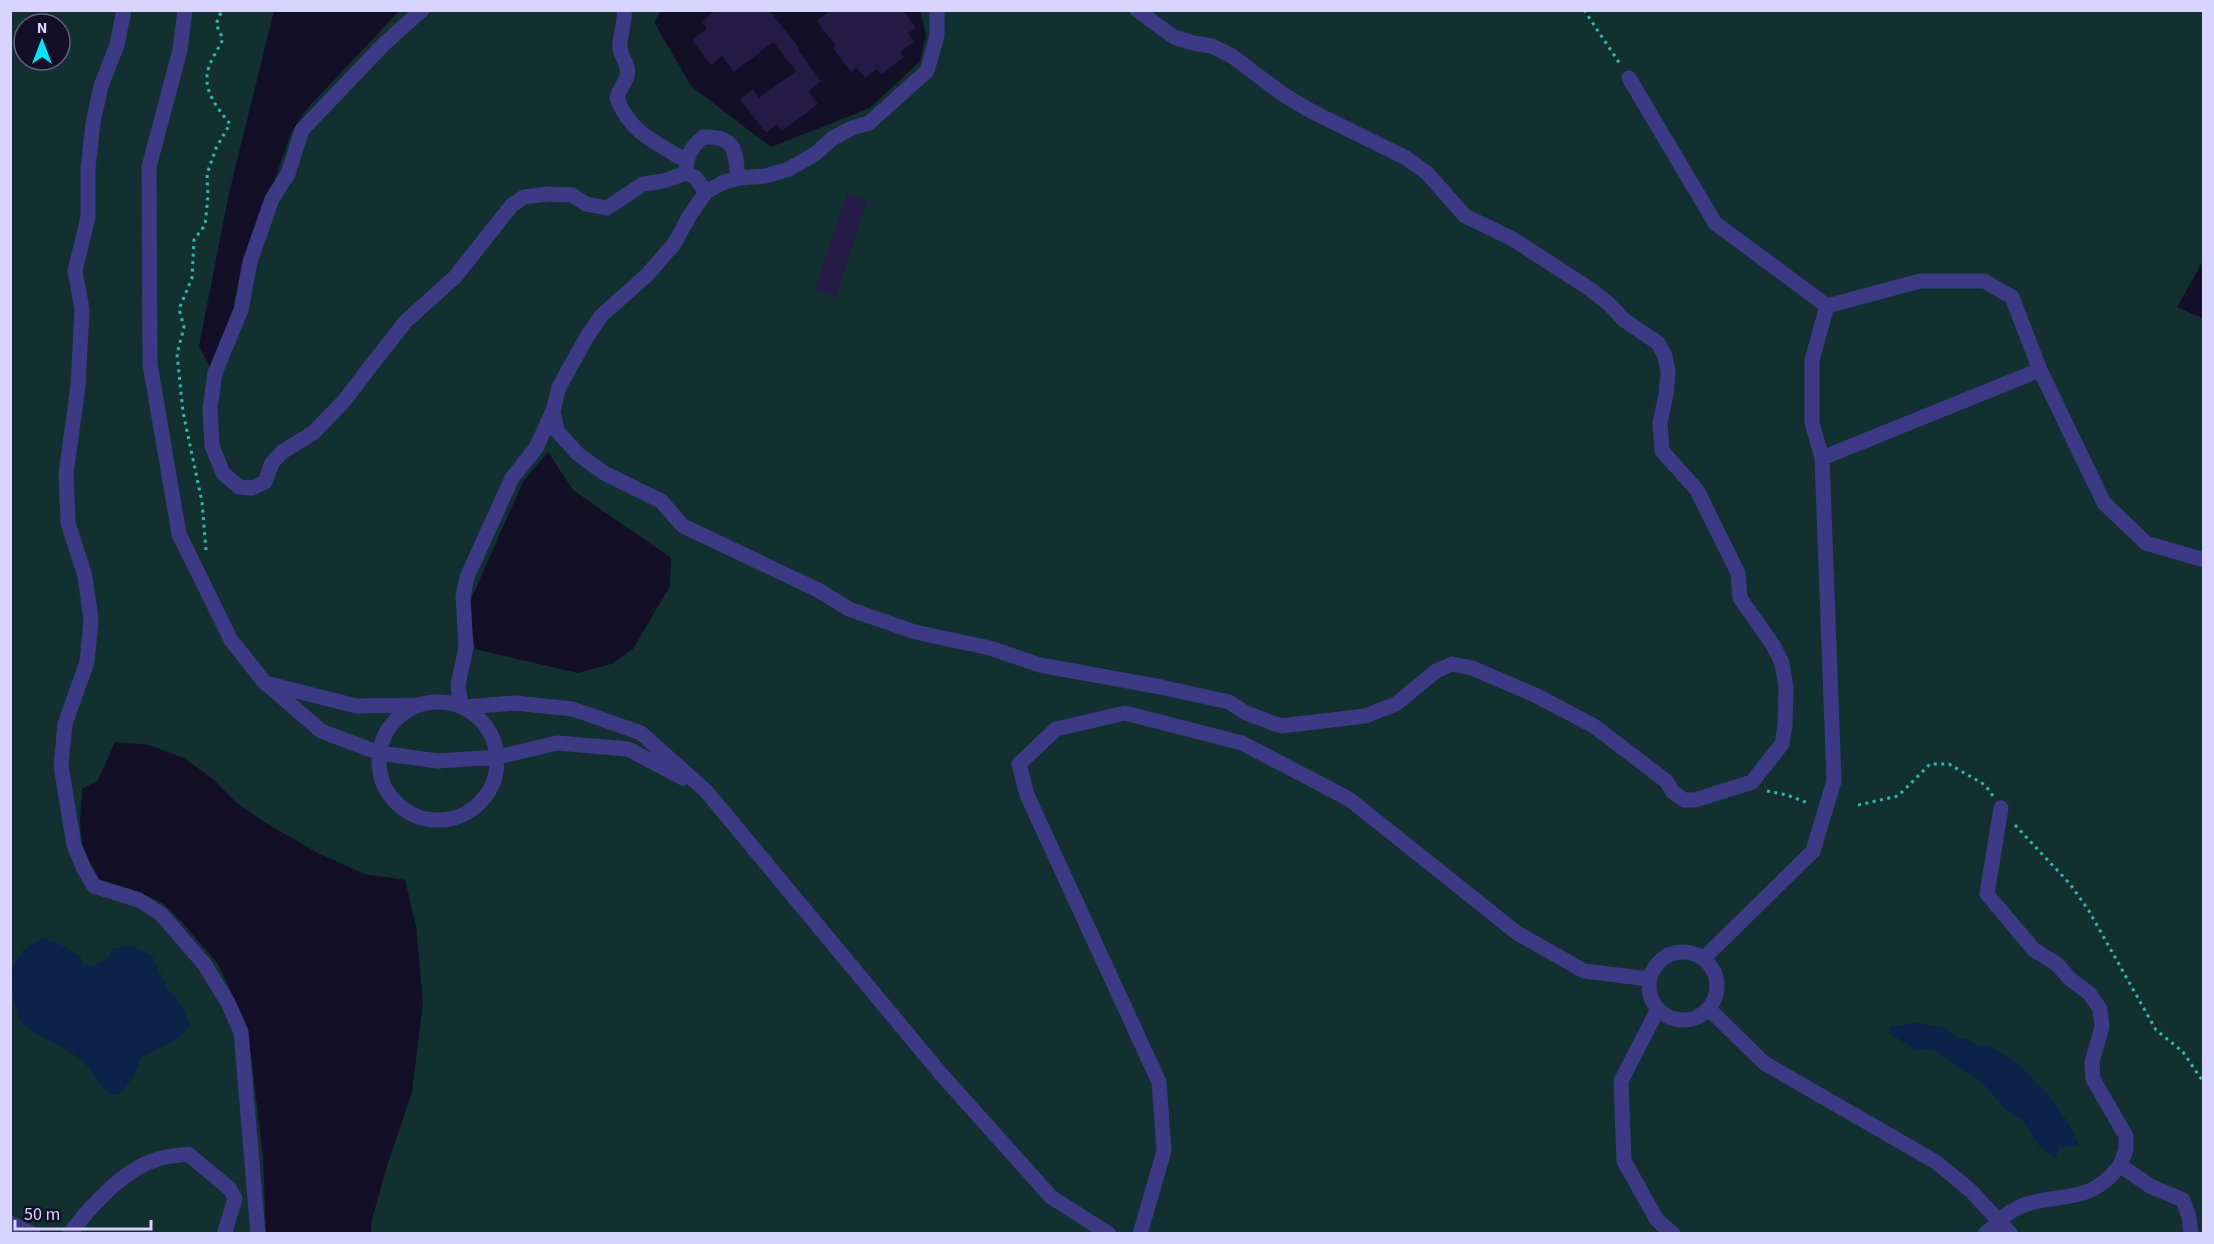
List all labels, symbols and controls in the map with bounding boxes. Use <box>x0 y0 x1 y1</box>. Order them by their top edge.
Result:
north arrow <box>12 12 72 72</box>
text: N <box>37 17 47 39</box>
scale bar <box>15 1193 152 1231</box>
text: 50 m <box>24 1202 60 1227</box>

